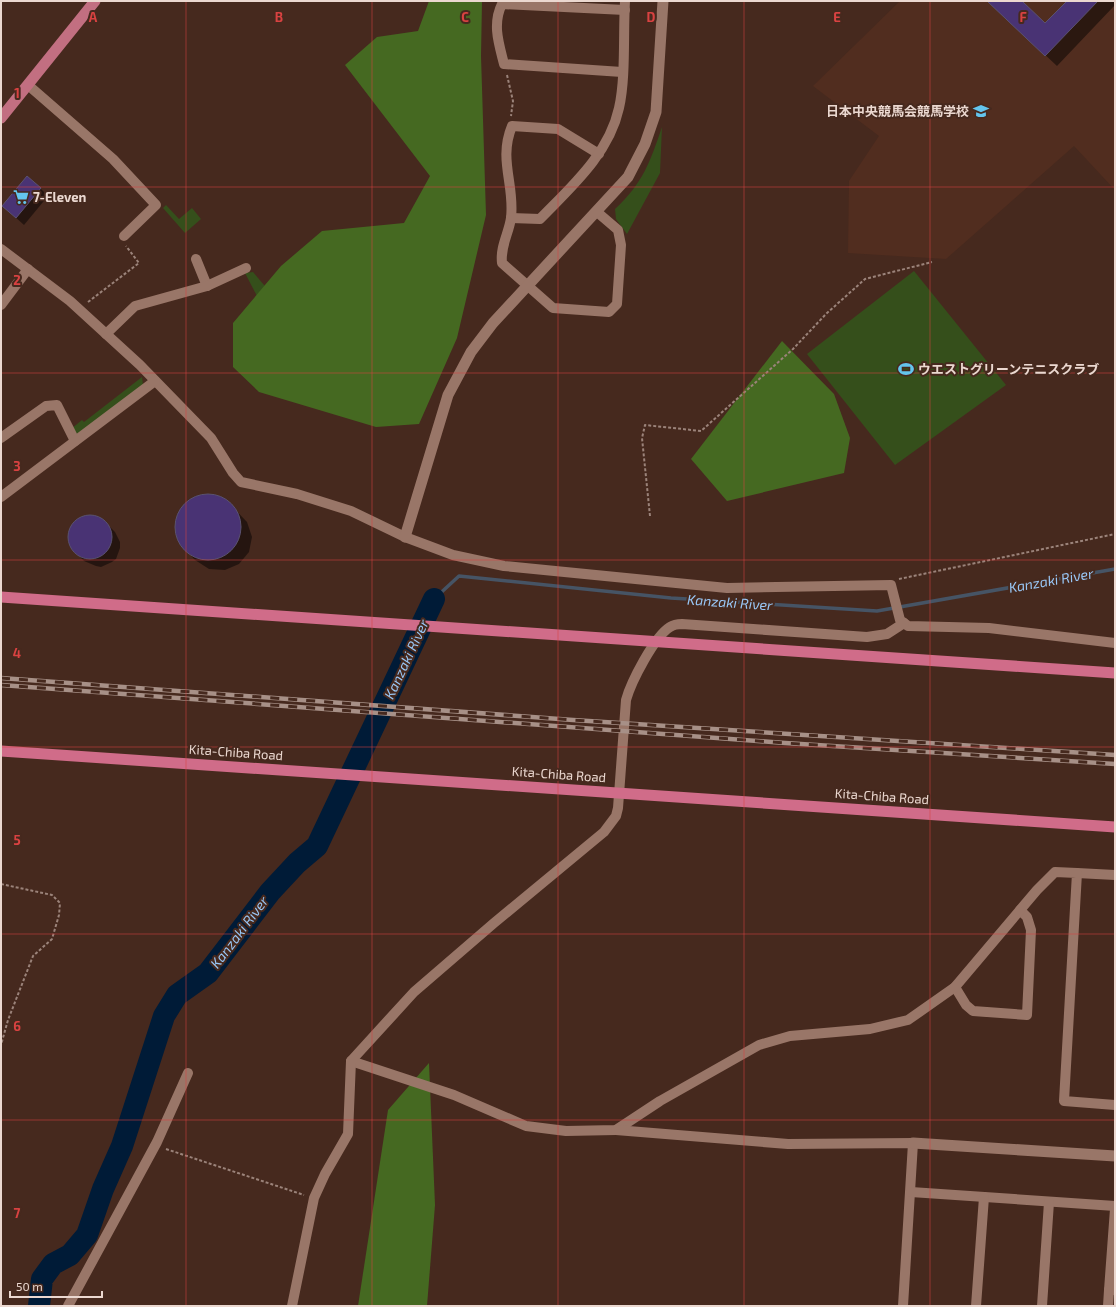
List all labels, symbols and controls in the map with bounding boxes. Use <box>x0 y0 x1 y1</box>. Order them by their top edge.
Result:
text: A <box>89 9 98 25</box>
text: B <box>275 9 283 25</box>
text: C <box>461 9 469 25</box>
text: D <box>647 9 656 25</box>
text: E <box>833 9 841 25</box>
text: F <box>1019 9 1027 25</box>
text: 1 <box>14 85 20 101</box>
school or university icon: 日本中央競馬会競馬学校 <box>972 102 990 120</box>
place label: 日本中央競馬会競馬学校 <box>826 103 969 119</box>
supermarket icon: 7-Eleven <box>12 188 30 206</box>
place label: 7-Eleven <box>33 189 87 205</box>
text: 2 <box>13 272 21 288</box>
sports icon: ウエストグリーンテニスクラブ <box>897 360 915 378</box>
place label: ウエストグリーンテニスクラブ <box>918 361 1099 377</box>
text: 3 <box>13 458 21 474</box>
water label: Kanzaki River <box>1007 564 1095 596</box>
water label: Kanzaki River <box>687 591 774 613</box>
water label: Kanzaki River <box>380 616 432 701</box>
text: 4 <box>13 645 21 661</box>
street label: Kita-Chiba Road <box>188 741 284 763</box>
street label: Kita-Chiba Road <box>511 763 607 785</box>
street label: Kita-Chiba Road <box>834 785 930 807</box>
text: 5 <box>13 832 21 848</box>
water label: Kanzaki River <box>206 892 272 971</box>
text: 6 <box>13 1018 21 1034</box>
text: 7 <box>14 1205 21 1221</box>
scale bar <box>10 1273 102 1299</box>
text: 50 m <box>16 1279 43 1293</box>

